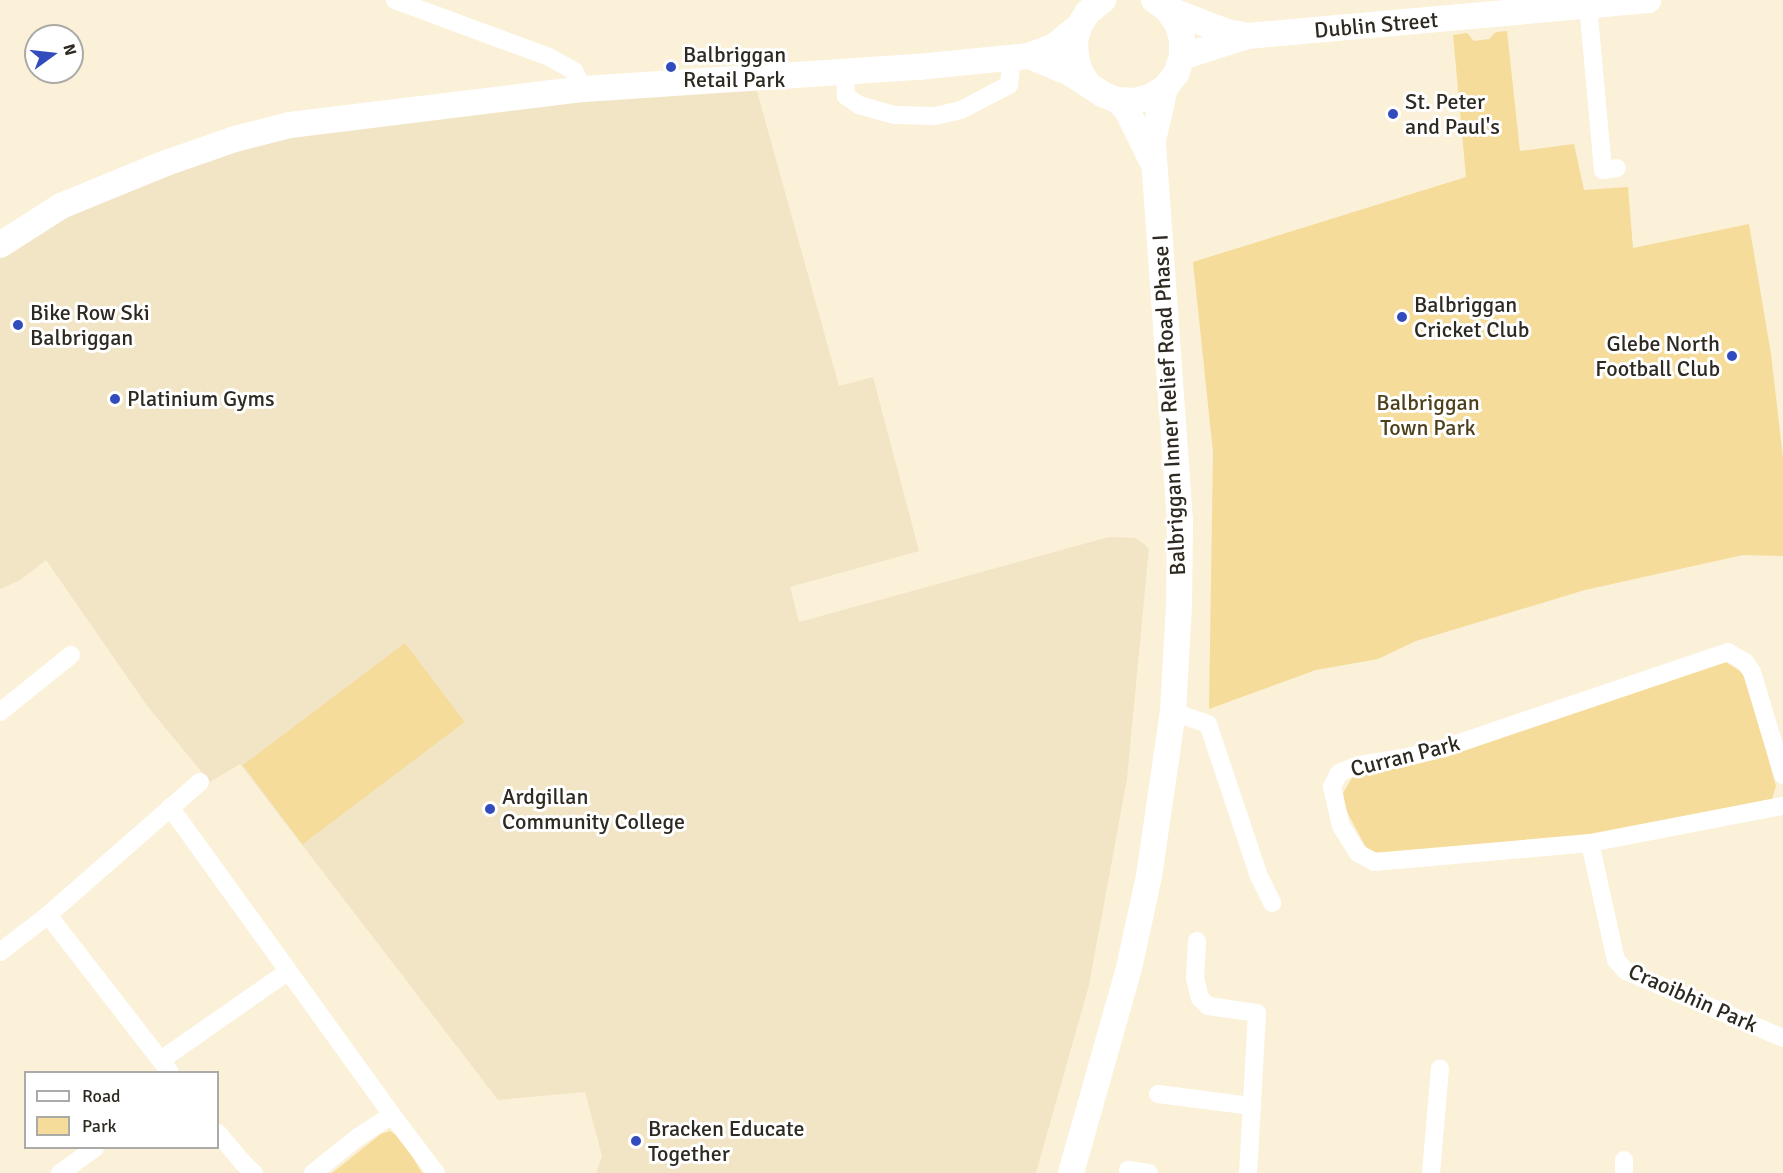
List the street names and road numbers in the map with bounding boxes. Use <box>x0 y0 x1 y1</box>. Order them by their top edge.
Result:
street label: Dublin Street <box>1313 6 1439 44</box>
street label: Balbriggan Inner Relief Road Phase I <box>1147 234 1191 576</box>
street label: Curran Park <box>1348 730 1462 782</box>
street label: Craoibhin Park <box>1624 958 1762 1038</box>

